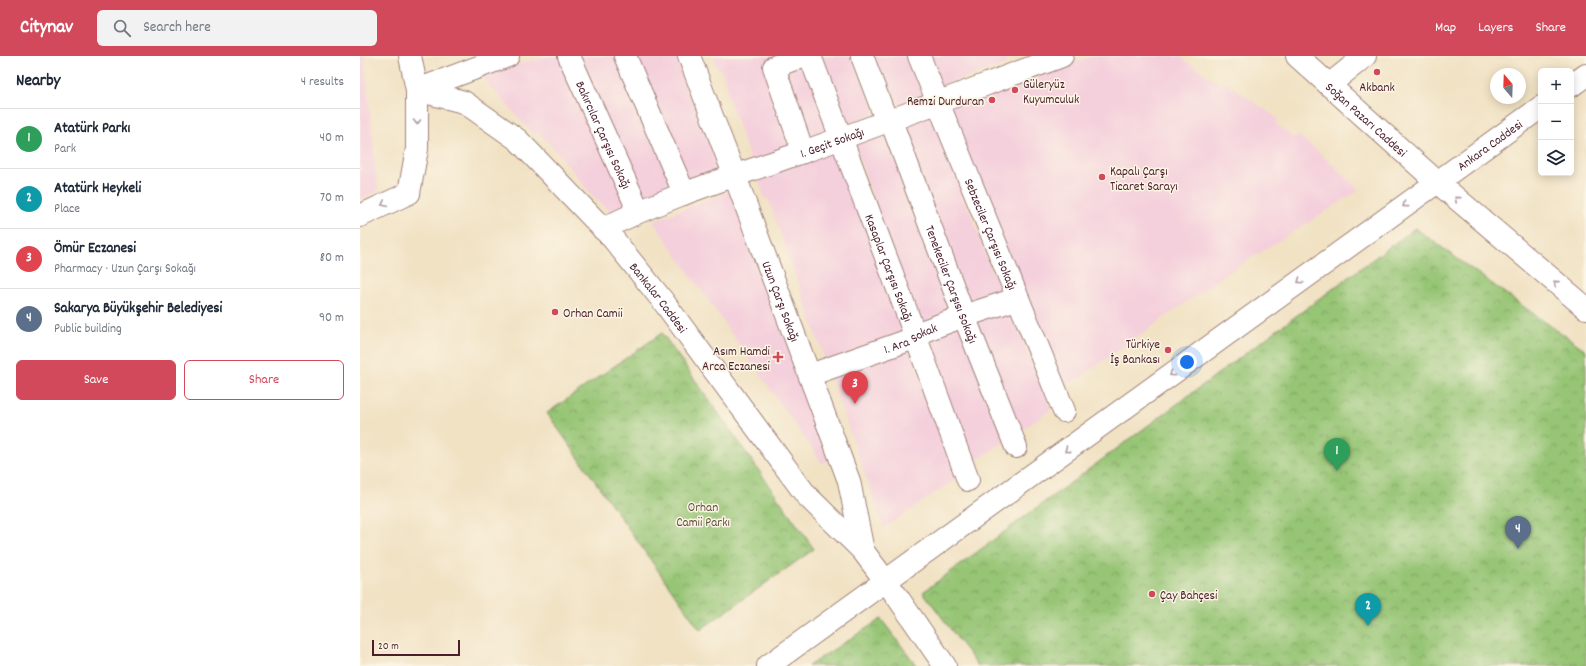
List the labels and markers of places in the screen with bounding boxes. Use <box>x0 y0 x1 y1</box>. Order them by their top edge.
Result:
marker: Akbank <box>1372 67 1382 77</box>
place label: Güleryüz Kuyumculuk <box>1023 76 1079 110</box>
place label: Akbank <box>1359 79 1395 98</box>
marker: Güleryüz Kuyumculuk <box>1010 85 1020 95</box>
place label: Remzi Durduran <box>907 93 984 112</box>
marker: Remzi Durduran <box>987 95 997 105</box>
place label: Kapalı Çarşı Ticaret Sarayı <box>1110 163 1178 197</box>
marker: Kapalı Çarşı Ticaret Sarayı <box>1097 172 1107 182</box>
place label: Orhan Camii <box>563 305 623 324</box>
marker: Orhan Camii <box>550 307 560 317</box>
place label: Türkiye İş Bankası <box>1110 336 1160 370</box>
place label: Asım Hamdi Arca Eczanesi <box>702 343 771 377</box>
marker: Türkiye İş Bankası <box>1163 345 1173 355</box>
marker: Asım Hamdi Arca Eczanesi <box>773 352 783 362</box>
pin: 3 <box>842 371 868 404</box>
pin: 1 <box>1324 438 1350 471</box>
pin: 4 <box>1505 516 1531 549</box>
place label: Çay Bahçesi <box>1160 587 1218 606</box>
marker: Çay Bahçesi <box>1147 589 1157 599</box>
pin: 2 <box>1355 593 1381 626</box>

